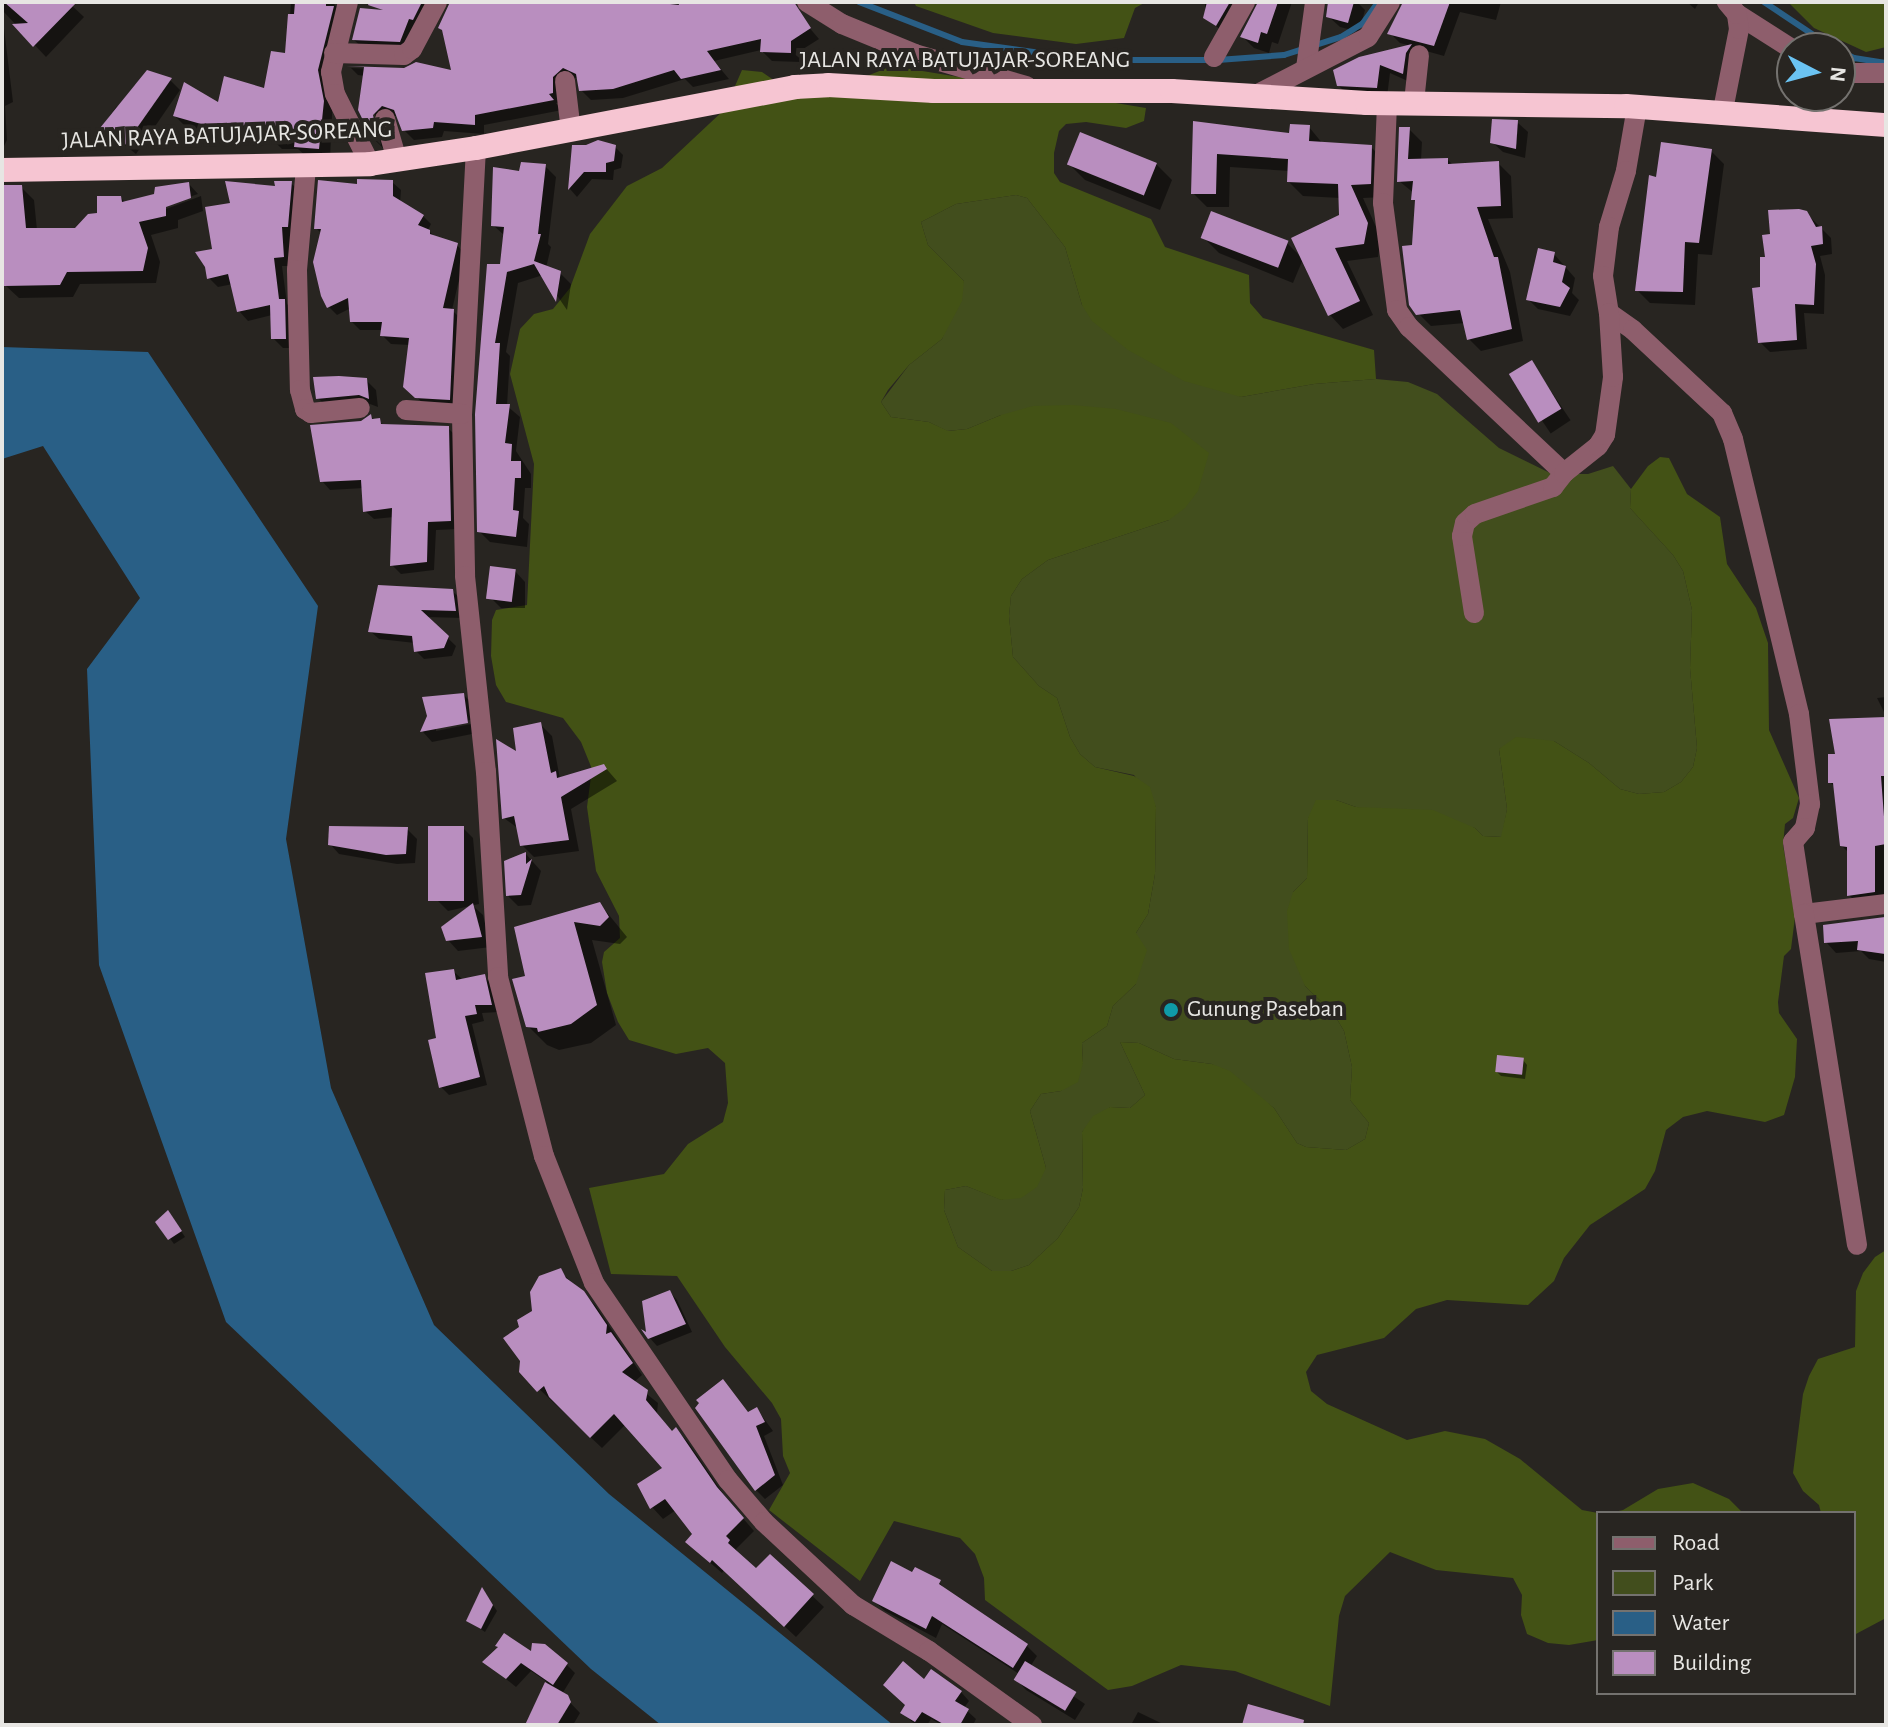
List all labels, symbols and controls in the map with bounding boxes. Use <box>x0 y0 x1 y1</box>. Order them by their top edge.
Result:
north arrow <box>1776 32 1856 112</box>
street label: JALAN RAYA BATUJAJAR-SOREANG <box>800 47 1130 75</box>
text: N <box>1826 66 1850 83</box>
street label: JALAN RAYA BATUJAJAR-SOREANG <box>61 116 393 156</box>
place label: Gunung Paseban <box>1187 996 1344 1024</box>
marker: Gunung Paseban <box>1162 1001 1180 1019</box>
legend <box>1596 1511 1856 1695</box>
text: Road <box>1672 1531 1720 1555</box>
text: Park <box>1672 1571 1713 1595</box>
text: Water <box>1672 1611 1729 1635</box>
text: Building <box>1672 1651 1751 1675</box>

